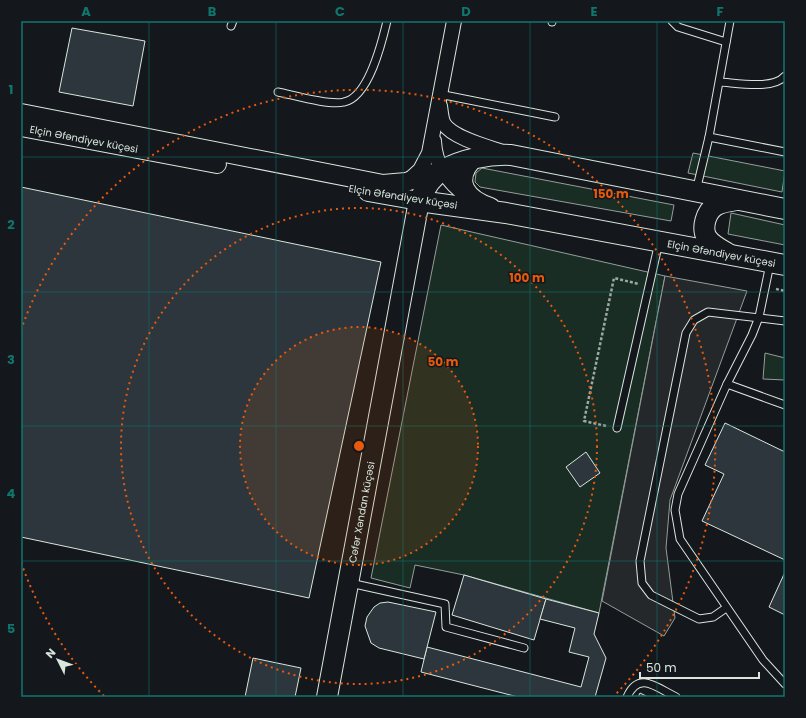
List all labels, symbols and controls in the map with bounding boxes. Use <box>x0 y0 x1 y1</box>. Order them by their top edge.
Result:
text: A <box>81 2 91 21</box>
text: B <box>208 2 217 21</box>
text: C <box>335 2 345 21</box>
text: D <box>461 2 471 21</box>
text: E <box>590 2 598 21</box>
text: F <box>716 2 724 21</box>
text: 1 <box>9 80 13 99</box>
street label: Elçin Əfəndiyev küçəsi <box>28 121 139 156</box>
street label: Elçin Əfəndiyev küçəsi <box>348 181 458 213</box>
text: 150 m <box>593 185 629 202</box>
text: 2 <box>7 215 15 234</box>
street label: Elçin Əfəndiyev küçəsi <box>666 236 777 271</box>
text: 100 m <box>509 269 545 286</box>
text: 3 <box>7 350 15 369</box>
text: 50 m <box>428 353 459 370</box>
centre of rings <box>352 439 366 453</box>
street label: Cəfər Xəndan küçəsi <box>345 460 378 564</box>
text: 4 <box>7 484 16 503</box>
text: 5 <box>7 619 15 638</box>
north arrow <box>38 640 78 680</box>
text: N <box>42 645 59 662</box>
scale bar <box>640 654 759 680</box>
text: 50 m <box>646 659 677 676</box>

